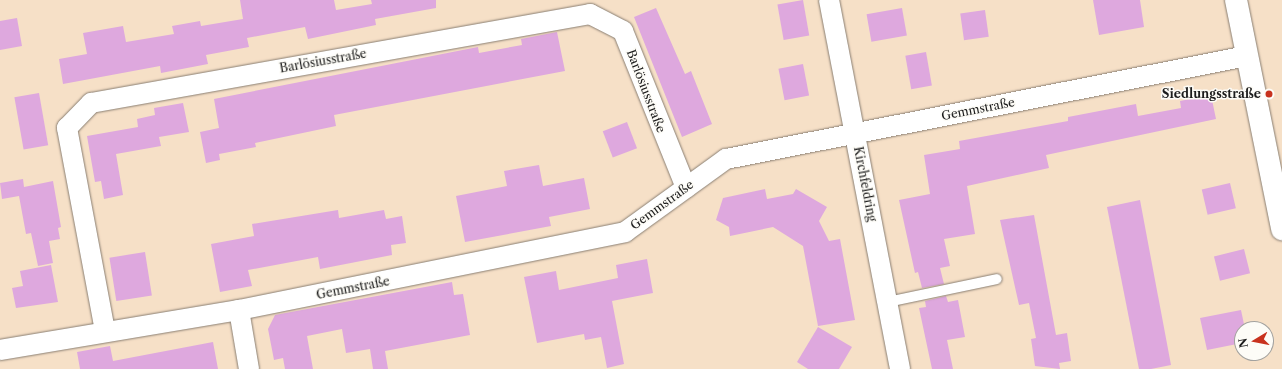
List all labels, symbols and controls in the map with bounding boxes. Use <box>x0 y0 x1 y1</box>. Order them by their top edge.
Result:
street label: Barlösiusstraße <box>278 46 368 76</box>
street label: Barlösiusstraße <box>624 47 668 135</box>
place label: Siedlungsstraße <box>1162 87 1261 101</box>
marker: Siedlungsstraße <box>1264 89 1274 99</box>
street label: Gemmstraße <box>940 95 1016 123</box>
street label: Kirchfeldring <box>851 145 879 223</box>
street label: Gemmstraße <box>628 177 696 233</box>
street label: Gemmstraße <box>315 274 391 302</box>
north arrow <box>1234 321 1274 361</box>
text: N <box>1235 337 1251 349</box>

